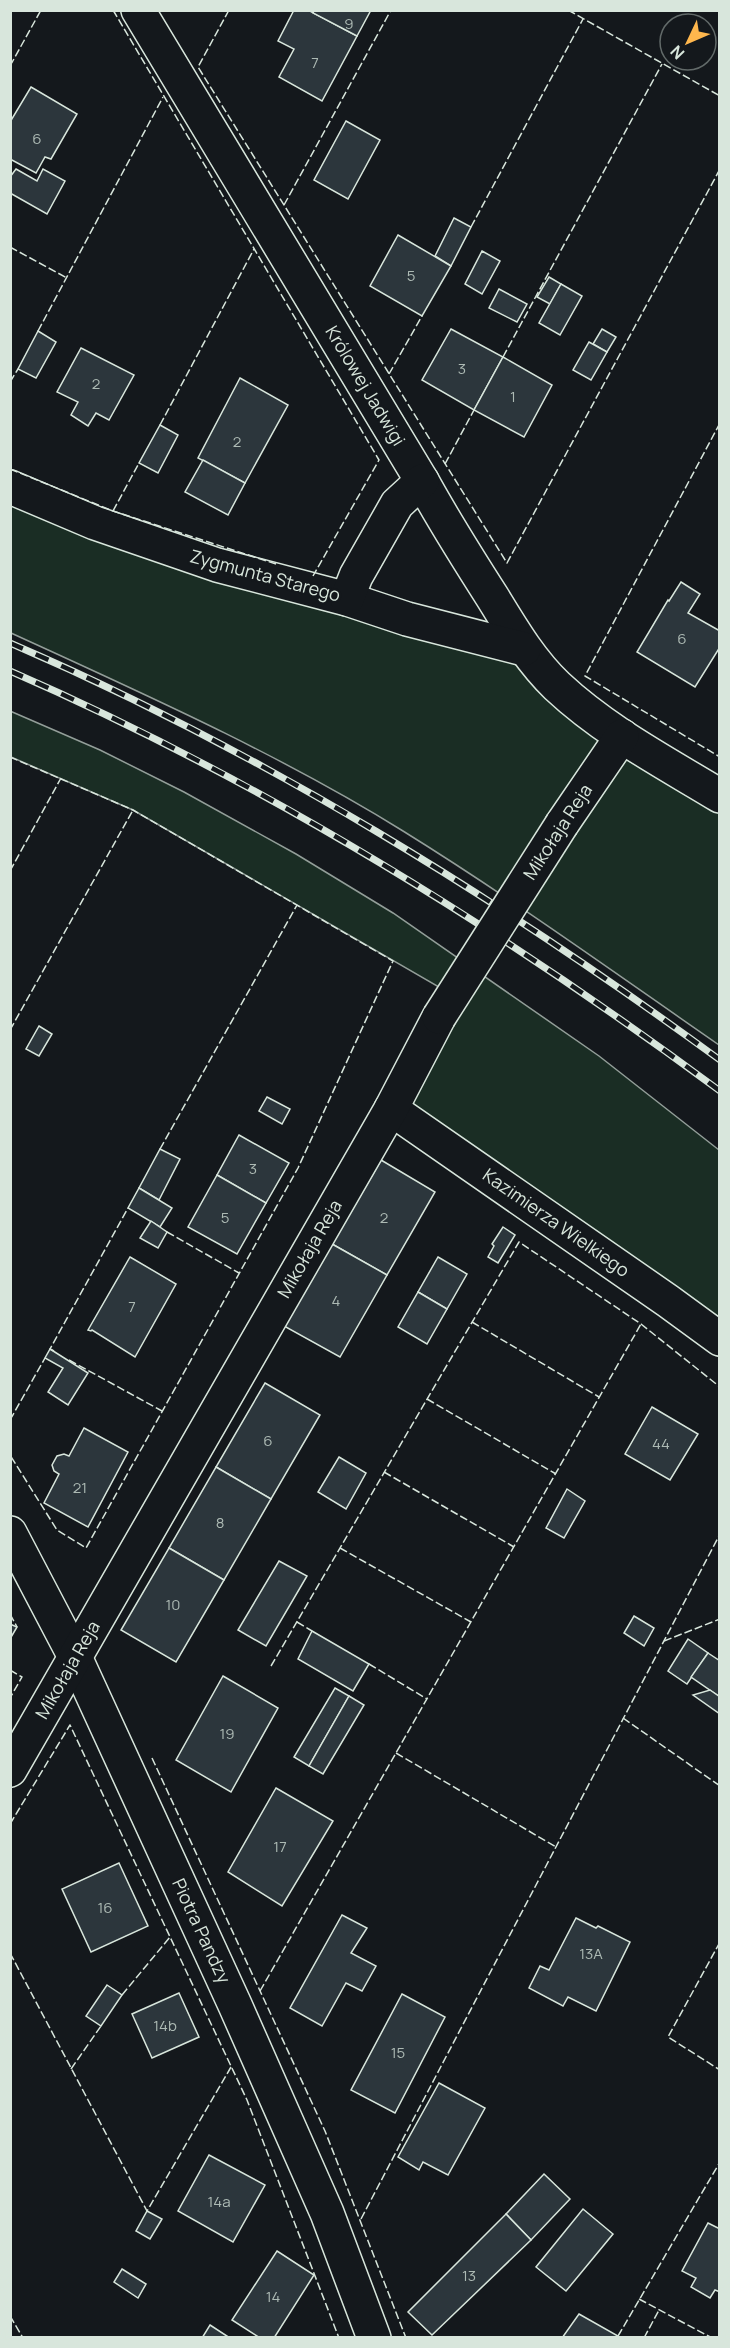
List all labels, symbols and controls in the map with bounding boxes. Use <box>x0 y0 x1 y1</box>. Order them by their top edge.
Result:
north arrow <box>658 12 718 72</box>
house number: 9 <box>344 13 354 34</box>
text: N <box>665 41 689 64</box>
house number: 7 <box>311 52 319 73</box>
house number: 6 <box>32 128 42 149</box>
house number: 5 <box>407 265 415 286</box>
street label: Królowej Jadwigi <box>321 321 411 450</box>
house number: 3 <box>458 358 466 379</box>
house number: 2 <box>92 373 100 394</box>
house number: 1 <box>510 386 516 407</box>
house number: 2 <box>233 431 241 452</box>
street label: Zygmunta Starego <box>187 543 343 607</box>
house number: 6 <box>677 628 687 649</box>
street label: Mikołaja Reja <box>517 779 597 884</box>
house number: 3 <box>249 1158 257 1179</box>
street label: Kazimierza Wielkiego <box>478 1162 635 1282</box>
street label: Mikołaja Reja <box>271 1195 347 1302</box>
house number: 5 <box>221 1207 229 1228</box>
house number: 2 <box>380 1207 388 1228</box>
house number: 4 <box>332 1290 341 1311</box>
house number: 7 <box>128 1296 136 1317</box>
house number: 6 <box>263 1430 273 1451</box>
house number: 44 <box>652 1433 670 1454</box>
house number: 21 <box>73 1477 87 1498</box>
house number: 8 <box>216 1512 224 1533</box>
house number: 10 <box>166 1594 181 1615</box>
street label: Mikołaja Reja <box>29 1616 105 1723</box>
house number: 19 <box>219 1723 235 1744</box>
house number: 17 <box>273 1836 287 1857</box>
street label: Piotra Pandzy <box>167 1874 237 1987</box>
house number: 16 <box>97 1897 113 1918</box>
house number: 13A <box>579 1943 603 1964</box>
house number: 14b <box>153 2015 177 2036</box>
house number: 15 <box>391 2042 405 2063</box>
house number: 14a <box>207 2191 231 2212</box>
house number: 13 <box>462 2265 476 2286</box>
house number: 14 <box>266 2286 280 2307</box>

